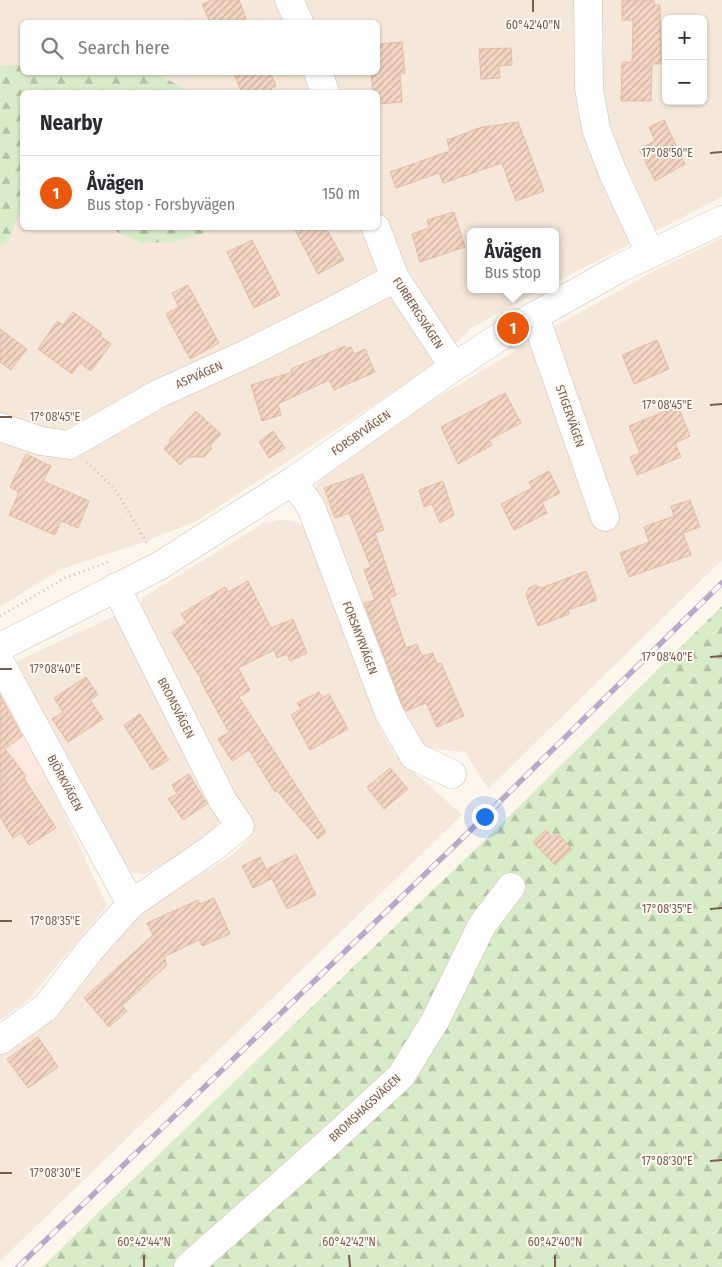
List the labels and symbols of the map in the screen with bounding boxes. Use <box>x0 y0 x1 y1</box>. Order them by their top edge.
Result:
text: 60°42'40"N <box>506 18 560 32</box>
text: 17°08'50"E <box>641 146 693 160</box>
street label: FURBERGSVÄGEN <box>390 274 447 351</box>
pin: 1 <box>497 309 529 347</box>
street label: ASPVÄGEN <box>173 357 225 392</box>
street label: STIGERVÄGEN <box>553 383 588 449</box>
text: 17°08'45"E <box>642 398 693 412</box>
street label: FORSBYVÄGEN <box>328 407 393 459</box>
text: 17°08'45"E <box>30 410 81 424</box>
street label: FORSMYRVÄGEN <box>340 599 381 677</box>
text: 17°08'40"E <box>641 650 693 664</box>
text: 17°08'40"E <box>29 662 81 676</box>
street label: BROMSVÄGEN <box>155 675 198 741</box>
street label: BJÖRKVÄGEN <box>44 751 88 814</box>
your location <box>472 804 498 830</box>
text: 17°08'35"E <box>642 902 693 916</box>
text: 17°08'35"E <box>30 914 81 928</box>
street label: BROMSHAGSVÄGEN <box>326 1071 404 1145</box>
text: 17°08'30"E <box>641 1154 693 1168</box>
text: 17°08'30"E <box>29 1166 81 1180</box>
text: 60°42'44"N <box>117 1235 171 1249</box>
text: 60°42'42"N <box>322 1235 376 1249</box>
text: 60°42'40"N <box>528 1235 582 1249</box>

